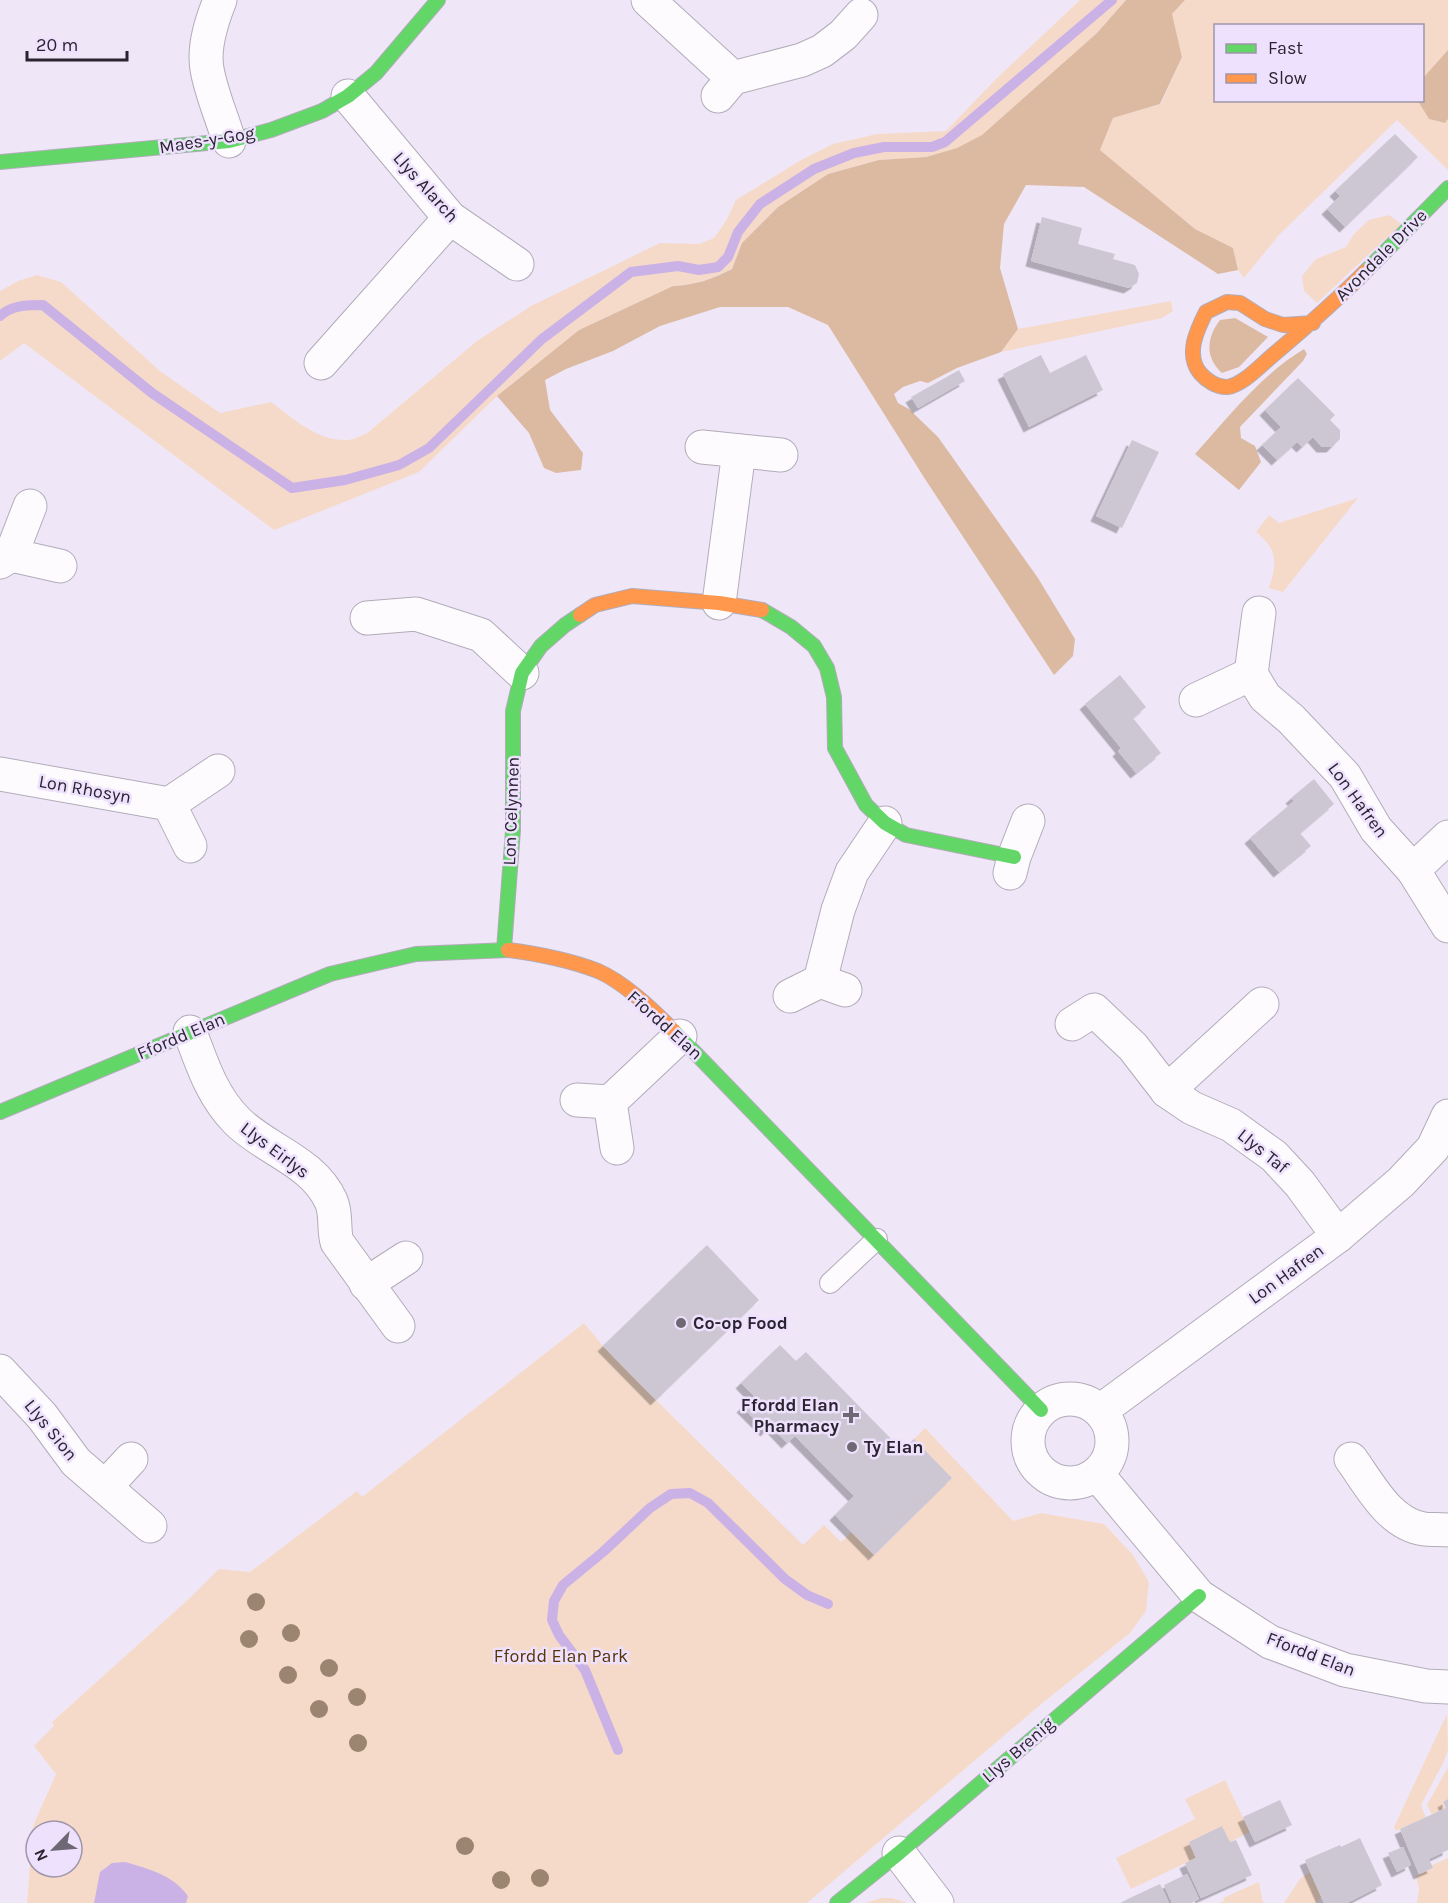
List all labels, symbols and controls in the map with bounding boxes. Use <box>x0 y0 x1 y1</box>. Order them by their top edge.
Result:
scale bar <box>27 24 128 62</box>
legend <box>1214 24 1424 102</box>
text: 20 m <box>36 34 78 56</box>
text: Fast <box>1268 37 1303 59</box>
text: Slow <box>1268 67 1307 89</box>
street label: Maes-y-Gog <box>158 122 256 158</box>
street label: Llys Alarch <box>389 147 463 227</box>
street label: Avondale Drive <box>1330 204 1432 306</box>
street label: Lon Celynnen <box>498 756 524 866</box>
street label: Lon Hafren <box>1323 758 1393 842</box>
street label: Lon Rhosyn <box>37 770 133 808</box>
street label: Ffordd Elan <box>623 986 707 1064</box>
street label: Ffordd Elan <box>134 1008 228 1064</box>
street label: Llys Eirlys <box>236 1117 314 1183</box>
street label: Llys Taf <box>1233 1124 1294 1179</box>
street label: Lon Hafren <box>1244 1239 1328 1309</box>
place label: Co-op Food <box>693 1312 788 1334</box>
marker: Co-op Food <box>674 1316 688 1330</box>
place label: Ffordd Elan Pharmacy <box>741 1394 839 1437</box>
street label: Llys Sion <box>20 1395 82 1465</box>
marker: Ffordd Elan Pharmacy <box>844 1408 858 1422</box>
place label: Ty Elan <box>864 1436 924 1458</box>
marker: Ty Elan <box>845 1440 859 1454</box>
street label: Ffordd Elan <box>1263 1627 1359 1681</box>
park label: Ffordd Elan Park <box>494 1645 628 1667</box>
street label: Llys Brenig <box>977 1713 1059 1787</box>
north arrow <box>24 1819 84 1879</box>
text: N <box>30 1846 52 1864</box>

